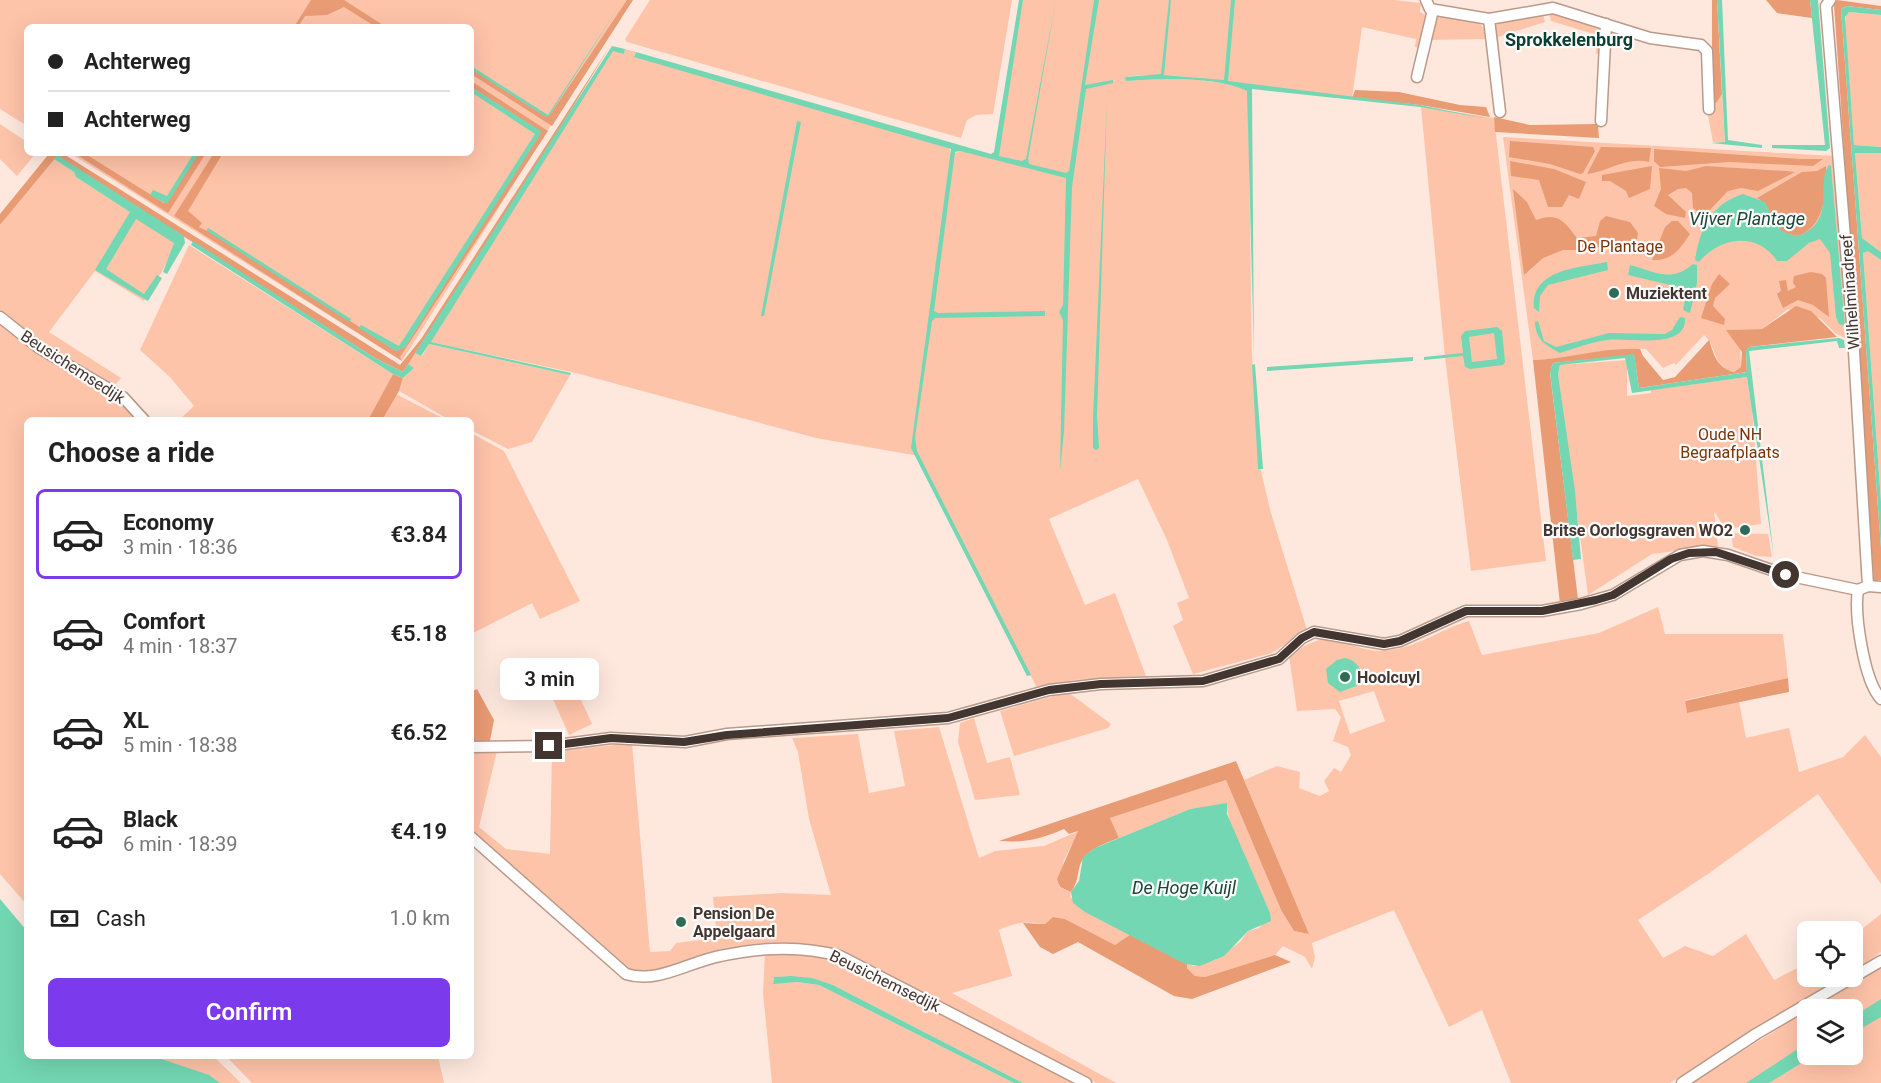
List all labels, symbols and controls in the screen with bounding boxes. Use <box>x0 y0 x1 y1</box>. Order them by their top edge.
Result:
district label: Sprokkelenburg <box>1505 29 1633 50</box>
text: Achterweg <box>84 49 191 74</box>
text: Achterweg <box>84 107 191 132</box>
water label: Vijver Plantage <box>1689 208 1805 229</box>
street label: Wilhelminadreef <box>1836 233 1864 350</box>
park label: De Plantage <box>1577 237 1663 256</box>
place label: Muziektent <box>1626 284 1708 303</box>
marker: Muziektent <box>1607 286 1621 300</box>
street label: Beusichemsedijk <box>17 326 130 408</box>
park label: Oude NH Begraafplaats <box>1680 425 1780 462</box>
text: Choose a ride <box>48 437 214 469</box>
icon: car <box>51 507 105 561</box>
text: Economy <box>123 510 214 535</box>
place label: Britse Oorlogsgraven WO2 <box>1543 521 1733 540</box>
text: €3.84 <box>390 522 447 547</box>
marker: Britse Oorlogsgraven WO2 <box>1738 523 1752 537</box>
text: 3 min · 18:36 <box>123 535 238 559</box>
route start <box>1772 561 1799 588</box>
icon: car <box>51 606 105 660</box>
text: Comfort <box>123 609 205 634</box>
text: €5.18 <box>390 621 447 646</box>
text: 4 min · 18:37 <box>123 634 238 658</box>
callout: 3 min <box>500 659 598 701</box>
text: 3 min <box>524 667 575 691</box>
place label: Hoolcuyl <box>1357 668 1420 687</box>
marker: Hoolcuyl <box>1338 670 1352 684</box>
icon: car <box>51 705 105 759</box>
text: XL <box>123 708 149 733</box>
text: €6.52 <box>390 720 447 745</box>
route end <box>535 732 562 759</box>
text: 5 min · 18:38 <box>123 733 238 757</box>
icon: car <box>51 804 105 858</box>
text: Black <box>123 807 178 832</box>
text: €4.19 <box>390 819 447 844</box>
text: 6 min · 18:39 <box>123 832 238 856</box>
water label: De Hoge Kuijl <box>1132 877 1237 898</box>
icon: cash <box>48 902 81 935</box>
place label: Pension De Appelgaard <box>693 904 775 941</box>
text: Cash <box>96 906 146 931</box>
text: 1.0 km <box>390 906 450 930</box>
marker: Pension De Appelgaard <box>674 915 688 929</box>
map controls <box>1797 921 1863 1065</box>
button: locate <box>1797 921 1863 987</box>
street label: Beusichemsedijk <box>827 946 944 1016</box>
button: Confirm <box>48 978 450 1047</box>
button: layers <box>1797 999 1863 1065</box>

